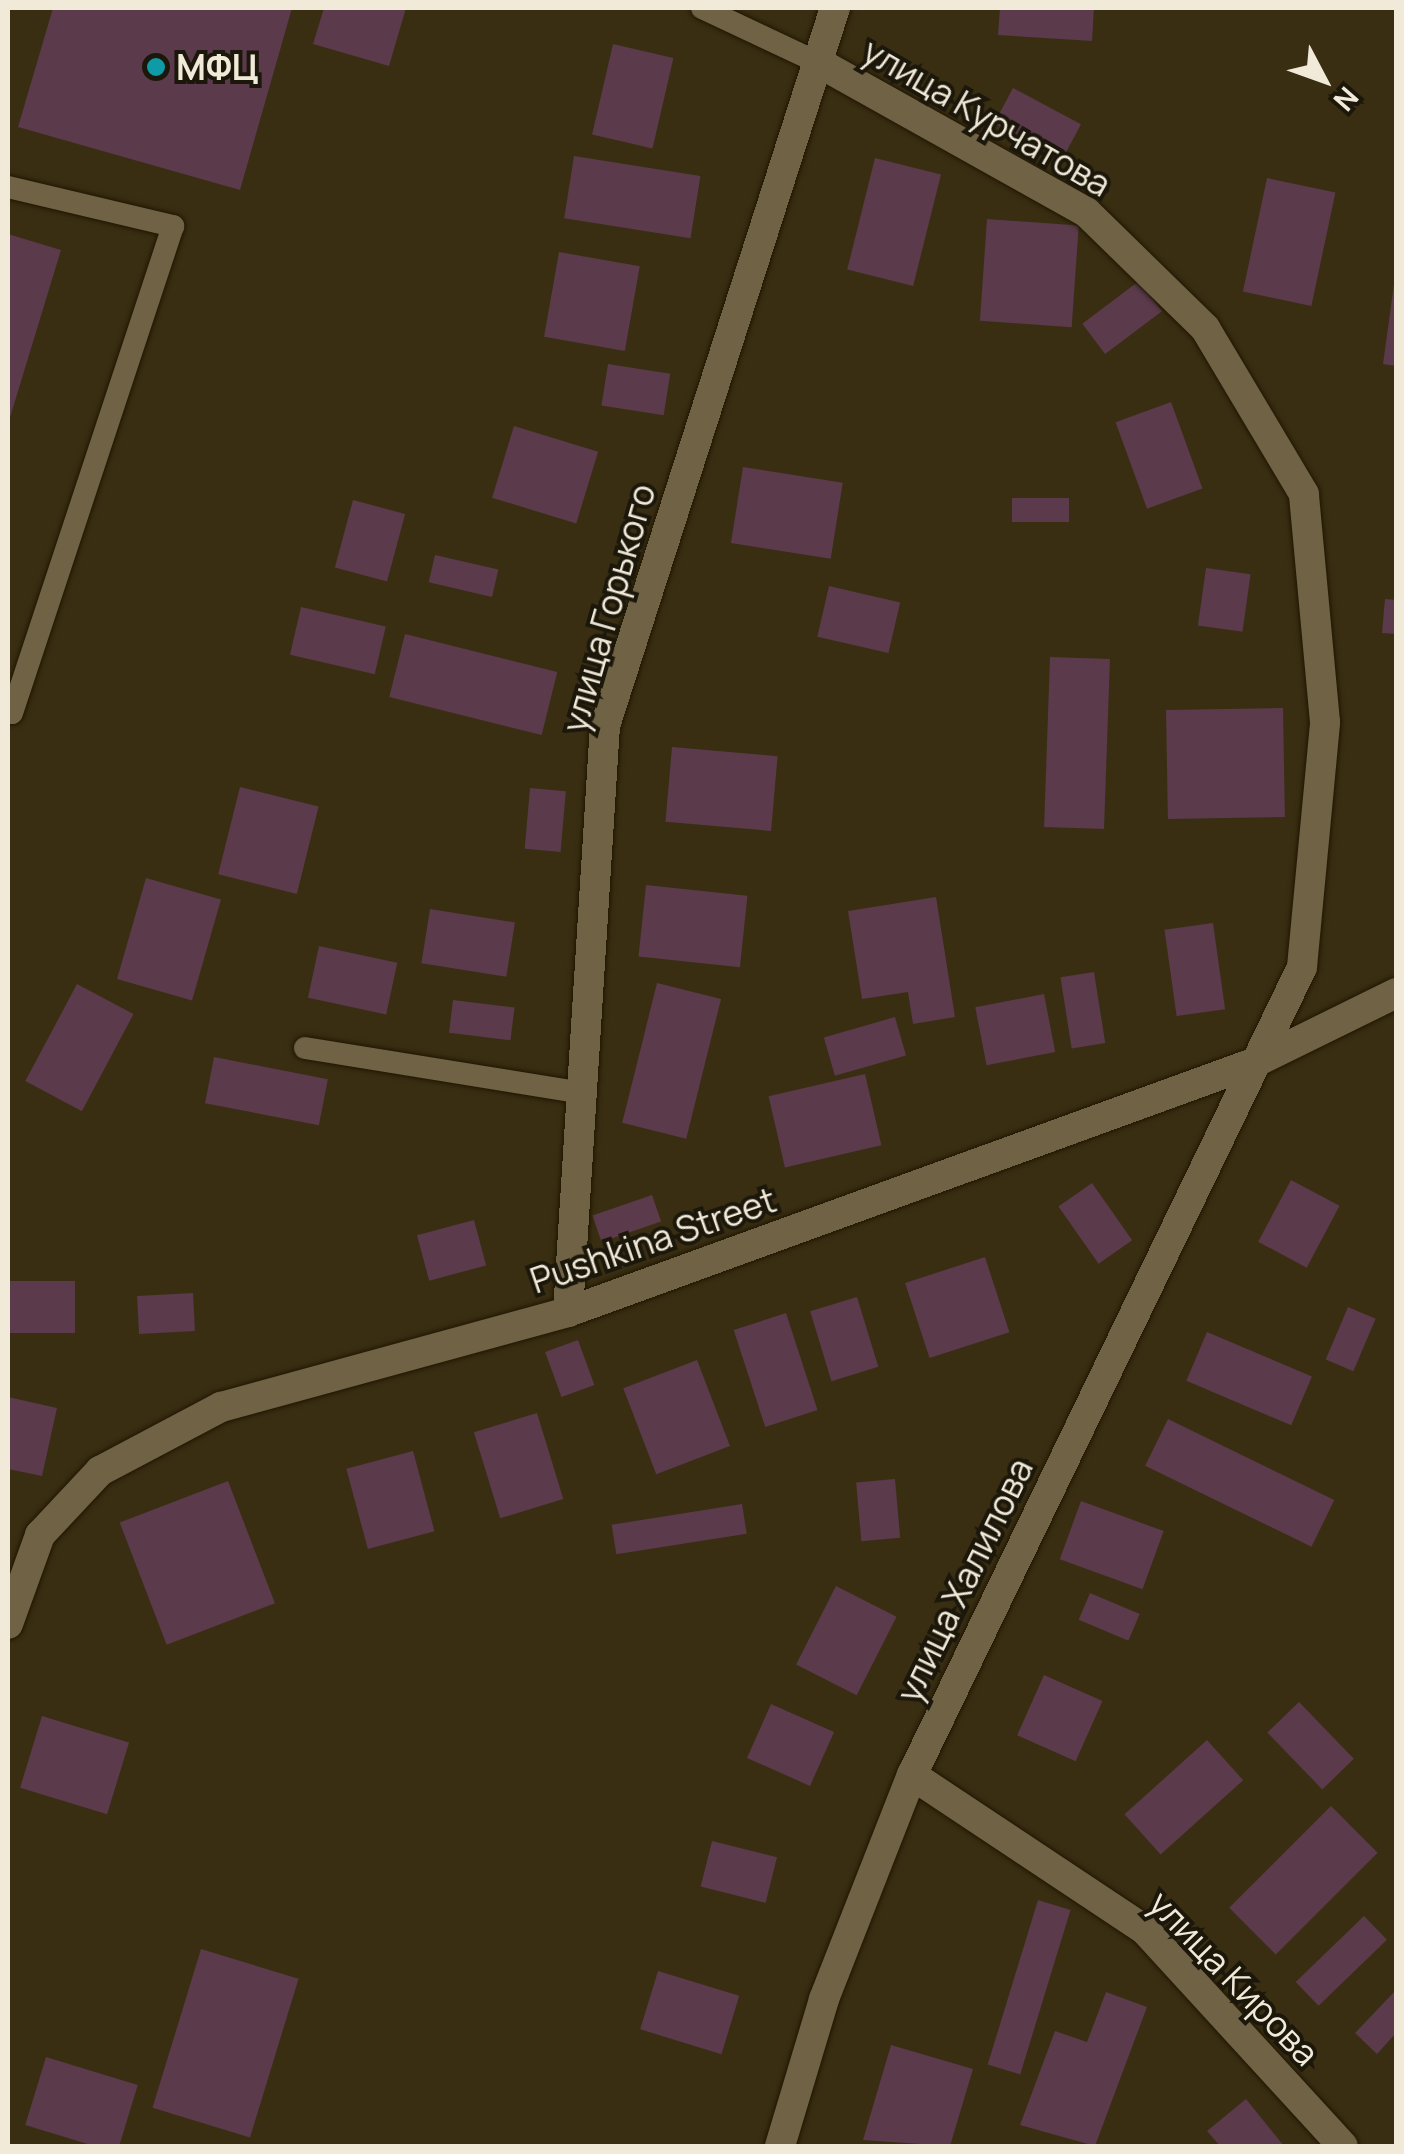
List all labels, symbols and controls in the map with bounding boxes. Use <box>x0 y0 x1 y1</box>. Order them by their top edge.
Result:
street label: улица Курчатова <box>856 29 1118 205</box>
north arrow <box>1274 30 1374 130</box>
place label: МФЦ <box>176 46 258 88</box>
marker: МФЦ <box>145 56 167 78</box>
text: N <box>1326 80 1368 120</box>
street label: улица Горького <box>553 479 663 737</box>
street label: Pushkina Street <box>525 1178 781 1302</box>
street label: улица Халилова <box>887 1451 1041 1709</box>
street label: улица Кирова <box>1140 1882 1328 2074</box>

